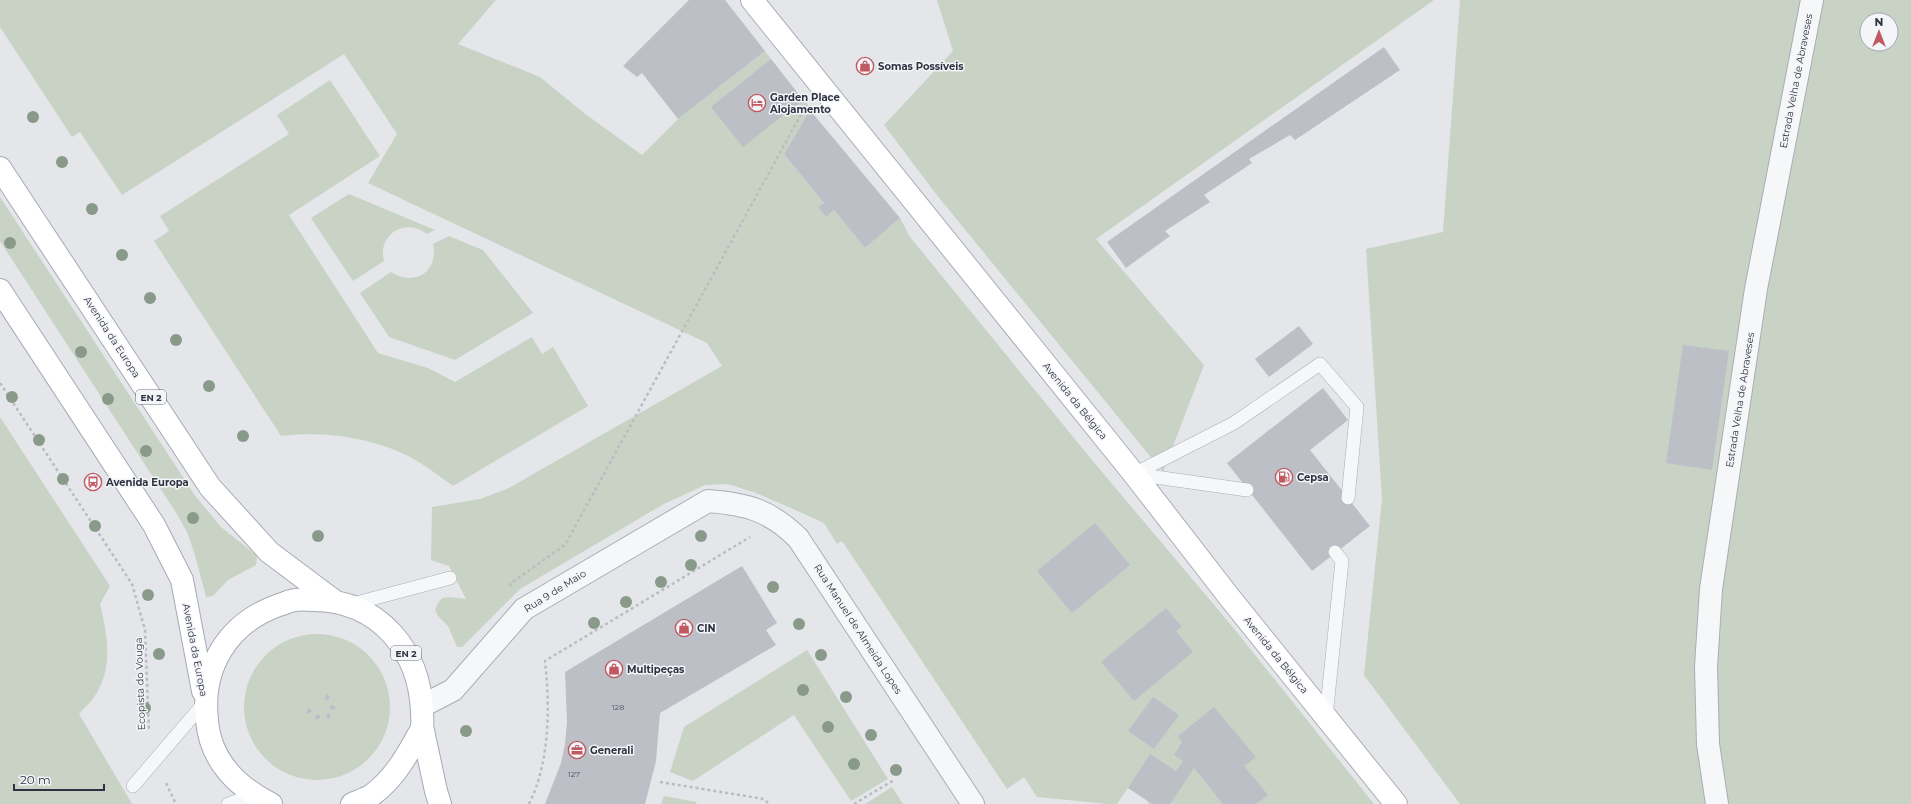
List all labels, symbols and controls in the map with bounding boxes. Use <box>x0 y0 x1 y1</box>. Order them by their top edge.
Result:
north arrow <box>1859 12 1899 52</box>
street label: Estrada Velha de Abraveses <box>1777 13 1815 149</box>
text: N <box>1875 15 1883 29</box>
shop icon: Somas Possíveis <box>855 56 875 76</box>
place label: Somas Possíveis <box>878 60 964 73</box>
place label: Garden Place Alojamento <box>769 91 840 116</box>
hotel icon: Garden Place Alojamento <box>747 93 767 113</box>
street label: Avenida da Europa <box>81 294 143 380</box>
street label: Estrada Velha de Abraveses <box>1723 331 1757 469</box>
street label: Avenida da Bélgica <box>1040 360 1110 442</box>
road number: EN 2 <box>136 390 166 404</box>
fuel station icon: Cepsa <box>1274 467 1294 487</box>
place label: Cepsa <box>1297 471 1329 484</box>
bus stop icon: Avenida Europa <box>83 472 103 492</box>
place label: Avenida Europa <box>105 476 189 489</box>
street label: Rua Manuel de Almeida Lopes <box>811 562 905 697</box>
street label: Rua 9 de Maio <box>521 567 589 615</box>
street label: Avenida da Europa <box>180 602 210 698</box>
street label: Avenida da Bélgica <box>1241 614 1311 696</box>
shop icon: CIN <box>674 618 694 638</box>
place label: CIN <box>697 622 716 635</box>
street label: Ecopista do Vouga <box>132 637 148 731</box>
road number: EN 2 <box>391 646 421 660</box>
shop icon: Multipeças <box>604 659 624 679</box>
place label: Multipeças <box>627 663 685 676</box>
house number: 128 <box>612 702 624 712</box>
office icon: Generali <box>567 740 587 760</box>
place label: Generali <box>590 744 633 757</box>
scale bar <box>14 766 104 792</box>
house number: 127 <box>568 769 580 779</box>
text: 20 m <box>20 772 51 787</box>

